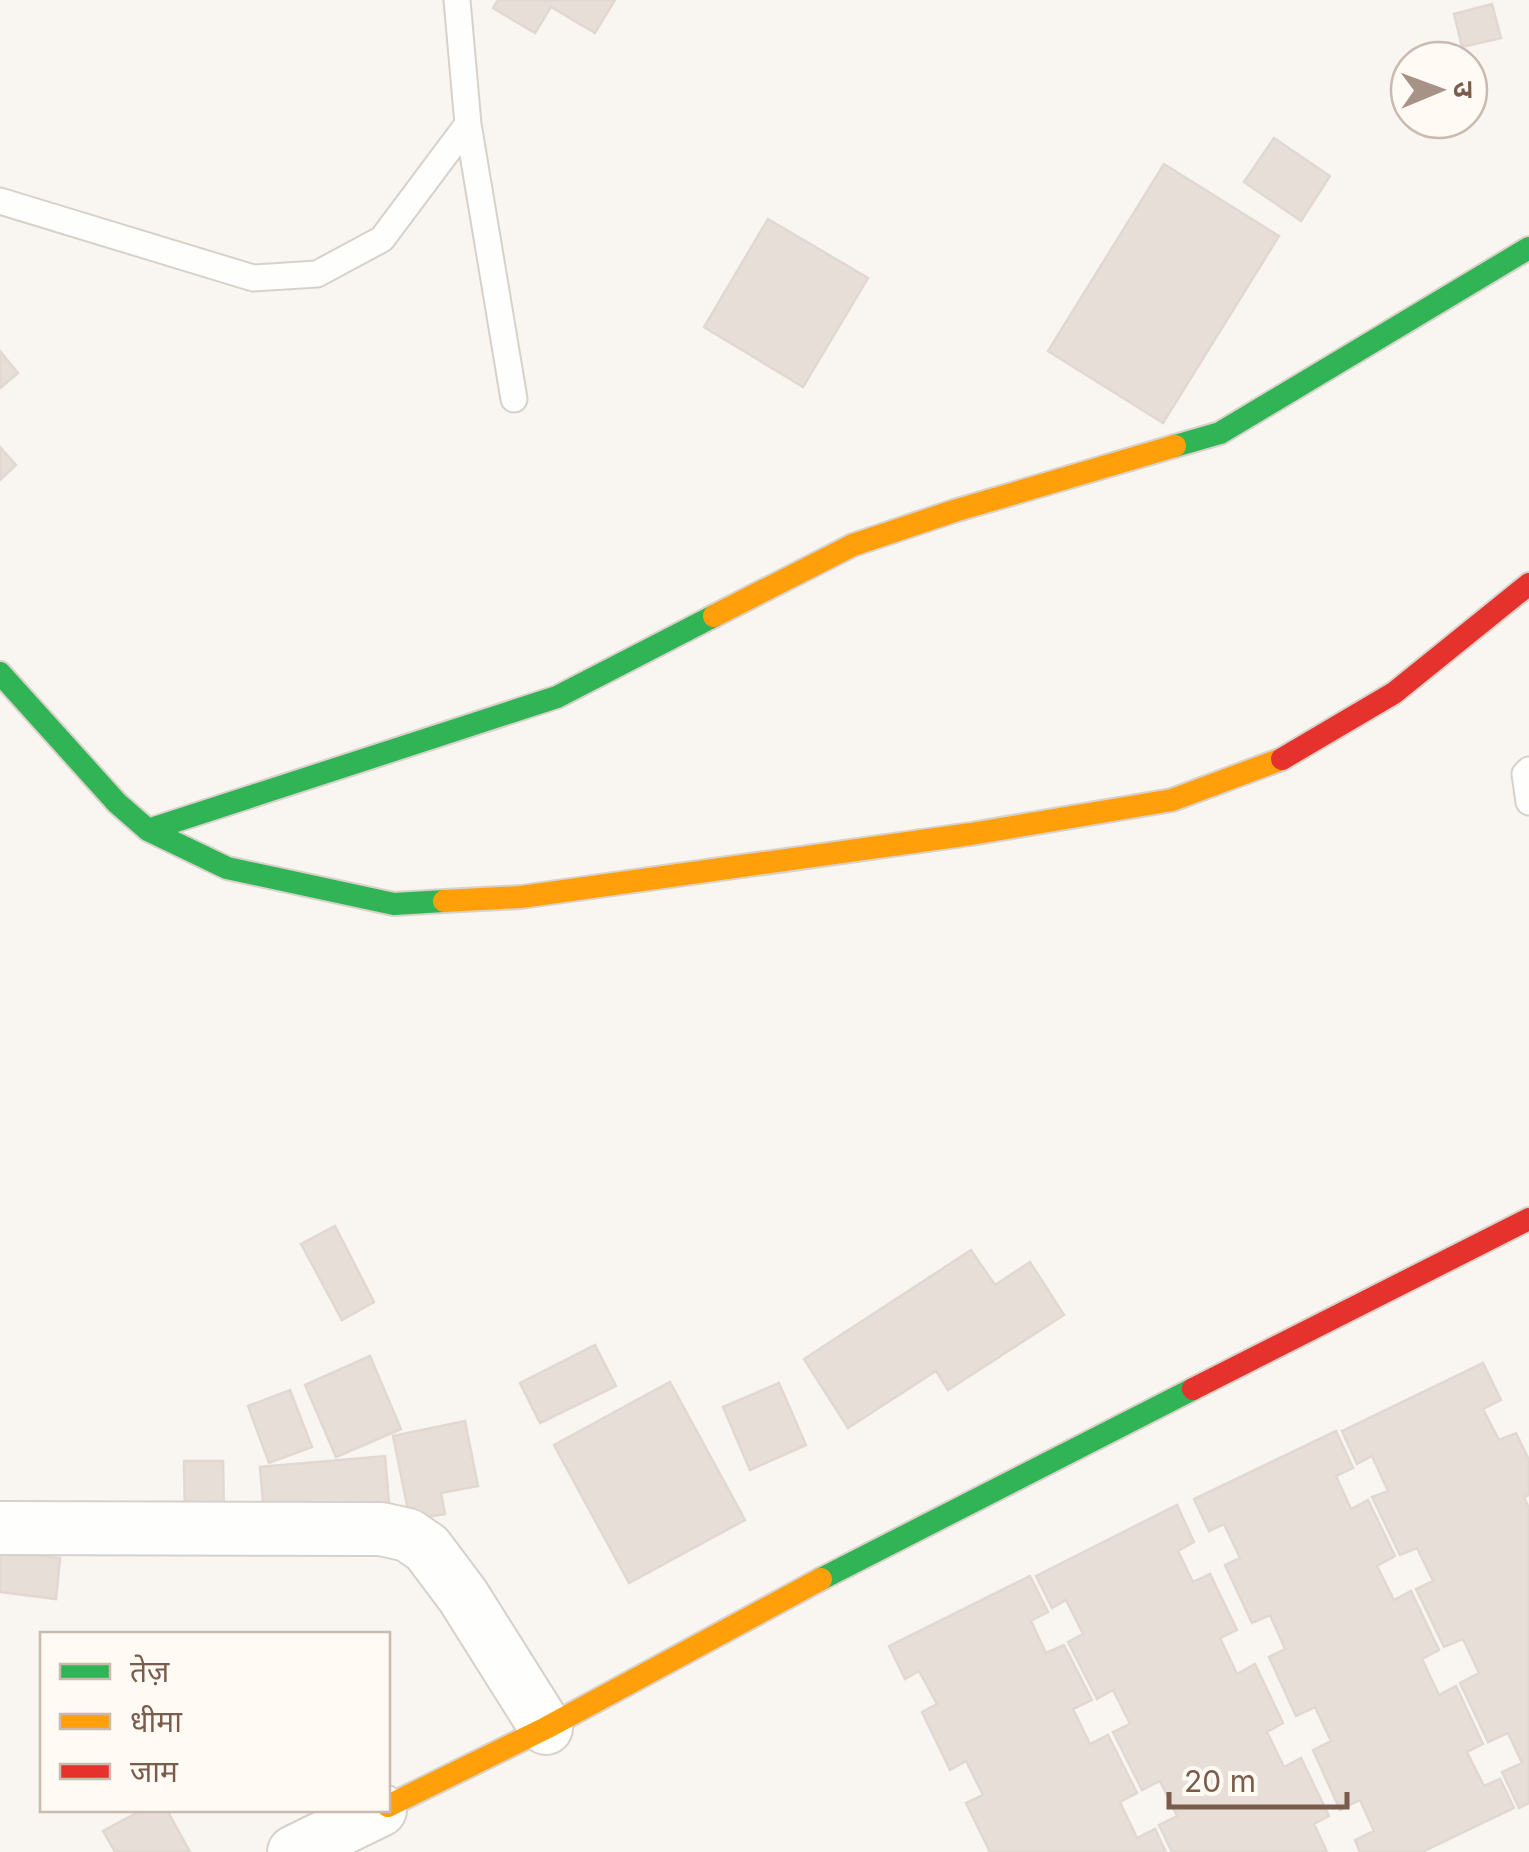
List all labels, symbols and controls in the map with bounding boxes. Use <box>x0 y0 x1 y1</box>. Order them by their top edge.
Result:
north arrow <box>1389 40 1489 140</box>
text: उ <box>1447 81 1481 99</box>
legend <box>40 1632 390 1812</box>
text: तेज़ <box>130 1653 170 1689</box>
text: धीमा <box>130 1703 183 1739</box>
scale bar <box>1169 1747 1346 1809</box>
text: जाम <box>130 1753 179 1789</box>
text: 20 m <box>1184 1763 1256 1799</box>

